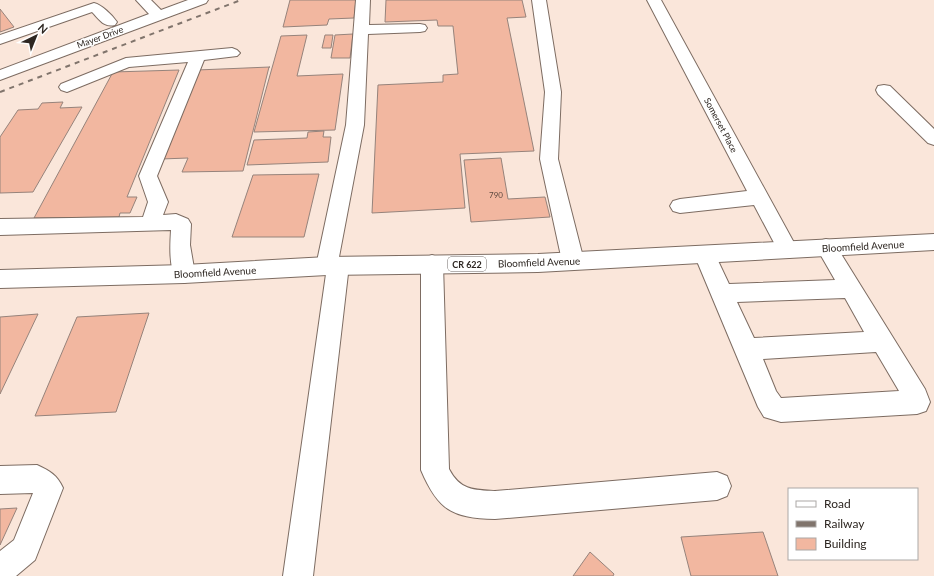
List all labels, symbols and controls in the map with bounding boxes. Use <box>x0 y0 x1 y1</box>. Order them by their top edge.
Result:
north arrow <box>16 16 56 56</box>
text: N <box>36 21 51 36</box>
street label: Mayer Drive <box>75 23 125 50</box>
street label: Somerset Place <box>702 96 740 154</box>
house number: 790 <box>489 190 503 200</box>
street label: Bloomfield Avenue <box>821 238 905 254</box>
street label: Bloomfield Avenue <box>498 255 580 269</box>
road number: CR 622 <box>448 257 486 271</box>
street label: Bloomfield Avenue <box>173 264 257 280</box>
legend <box>788 488 918 560</box>
text: Road <box>824 496 851 511</box>
text: Railway <box>824 516 865 531</box>
text: Building <box>824 536 867 551</box>

